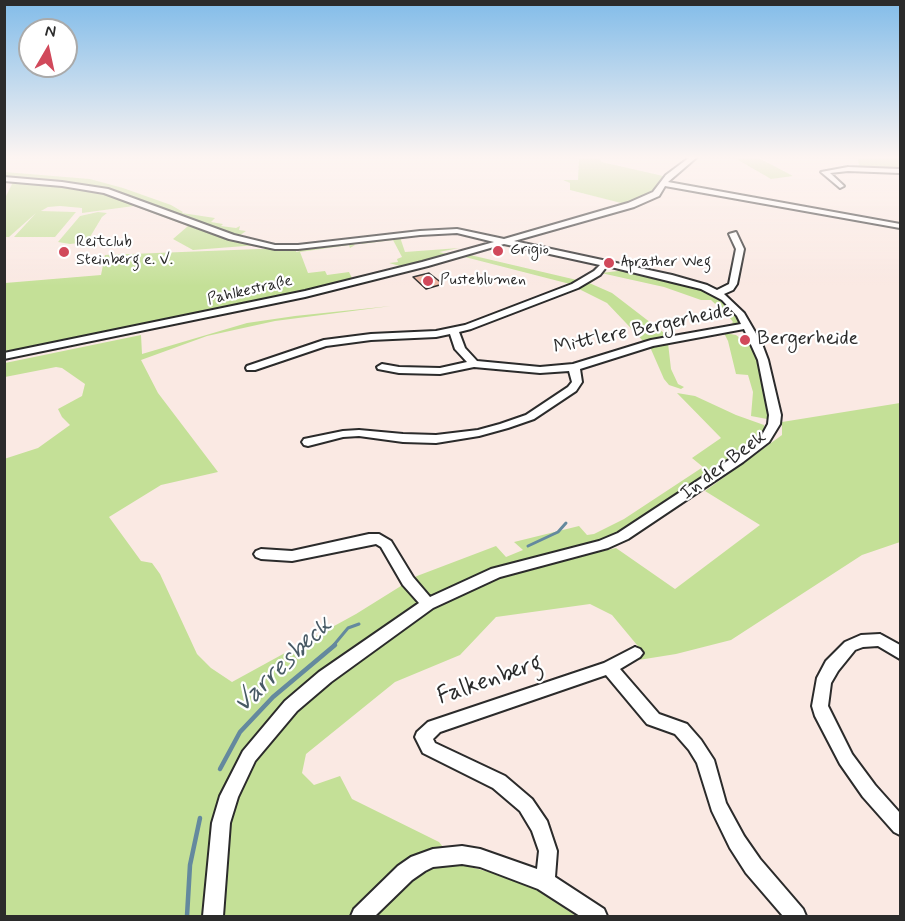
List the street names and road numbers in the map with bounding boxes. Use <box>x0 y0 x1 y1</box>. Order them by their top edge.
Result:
street label: Pahlkestraße <box>206 272 294 310</box>
street label: Mittlere Bergerheide <box>552 299 734 361</box>
street label: In der Beek <box>676 426 772 506</box>
street label: Falkenberg <box>434 650 546 712</box>

